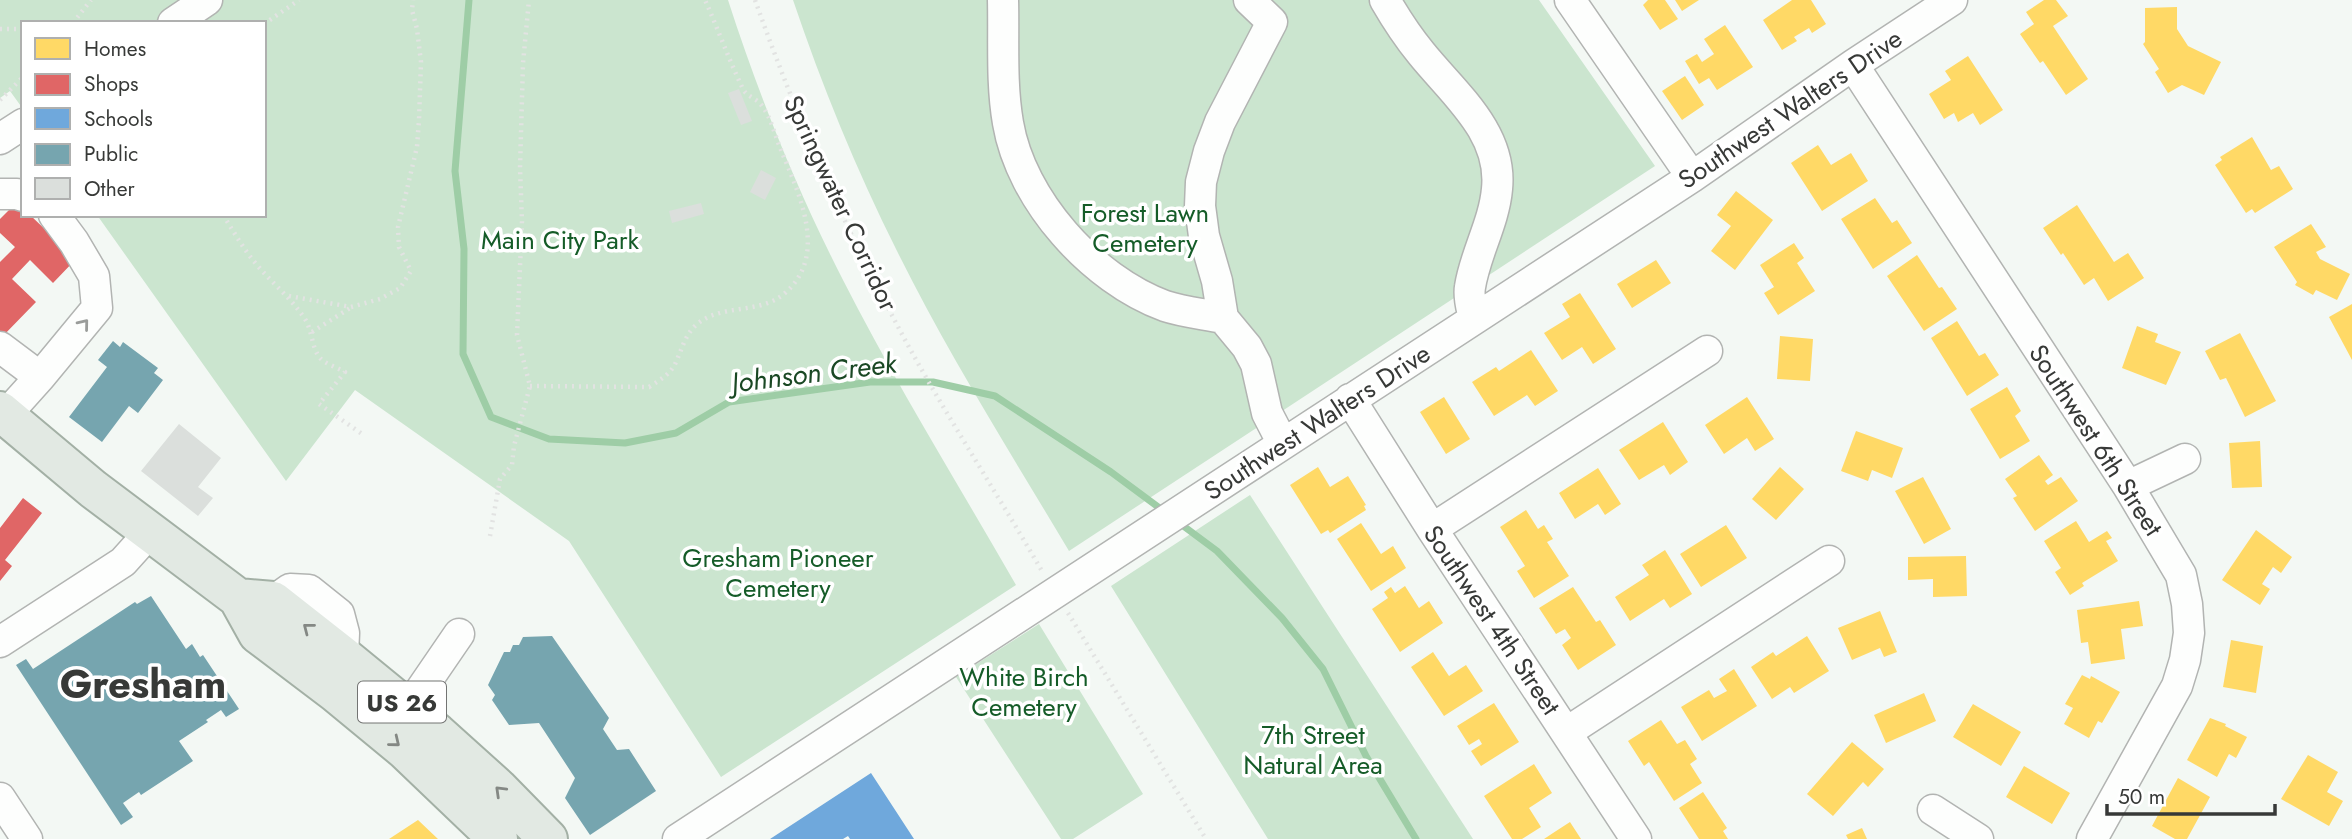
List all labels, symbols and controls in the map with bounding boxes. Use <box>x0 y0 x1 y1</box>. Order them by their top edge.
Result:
street label: Southwest Walters Drive <box>1670 20 1910 198</box>
legend <box>21 21 266 217</box>
text: Homes <box>84 34 146 64</box>
text: Shops <box>84 69 138 99</box>
street label: Springwater Corridor <box>774 89 908 317</box>
text: Schools <box>84 104 153 134</box>
text: Public <box>84 139 138 169</box>
text: Other <box>84 174 135 204</box>
park label: Forest Lawn Cemetery <box>1081 194 1209 262</box>
park label: Main City Park <box>481 221 640 259</box>
one-way arrow <box>75 320 88 332</box>
street label: Southwest Walters Drive <box>1196 334 1438 510</box>
street label: Southwest 6th Street <box>2020 337 2173 544</box>
water label: Johnson Creek <box>724 342 900 404</box>
street label: Southwest 4th Street <box>1414 517 1570 723</box>
park label: Gresham Pioneer Cemetery <box>682 539 874 607</box>
one-way arrow <box>303 623 315 636</box>
district label: Gresham <box>60 655 226 713</box>
park label: White Birch Cemetery <box>959 658 1089 726</box>
road number: US 26 <box>358 682 446 722</box>
park label: 7th Street Natural Area <box>1243 716 1383 784</box>
one-way arrow <box>387 733 399 746</box>
scale bar <box>2107 772 2275 816</box>
text: 50 m <box>2118 782 2165 812</box>
one-way arrow <box>495 786 508 799</box>

